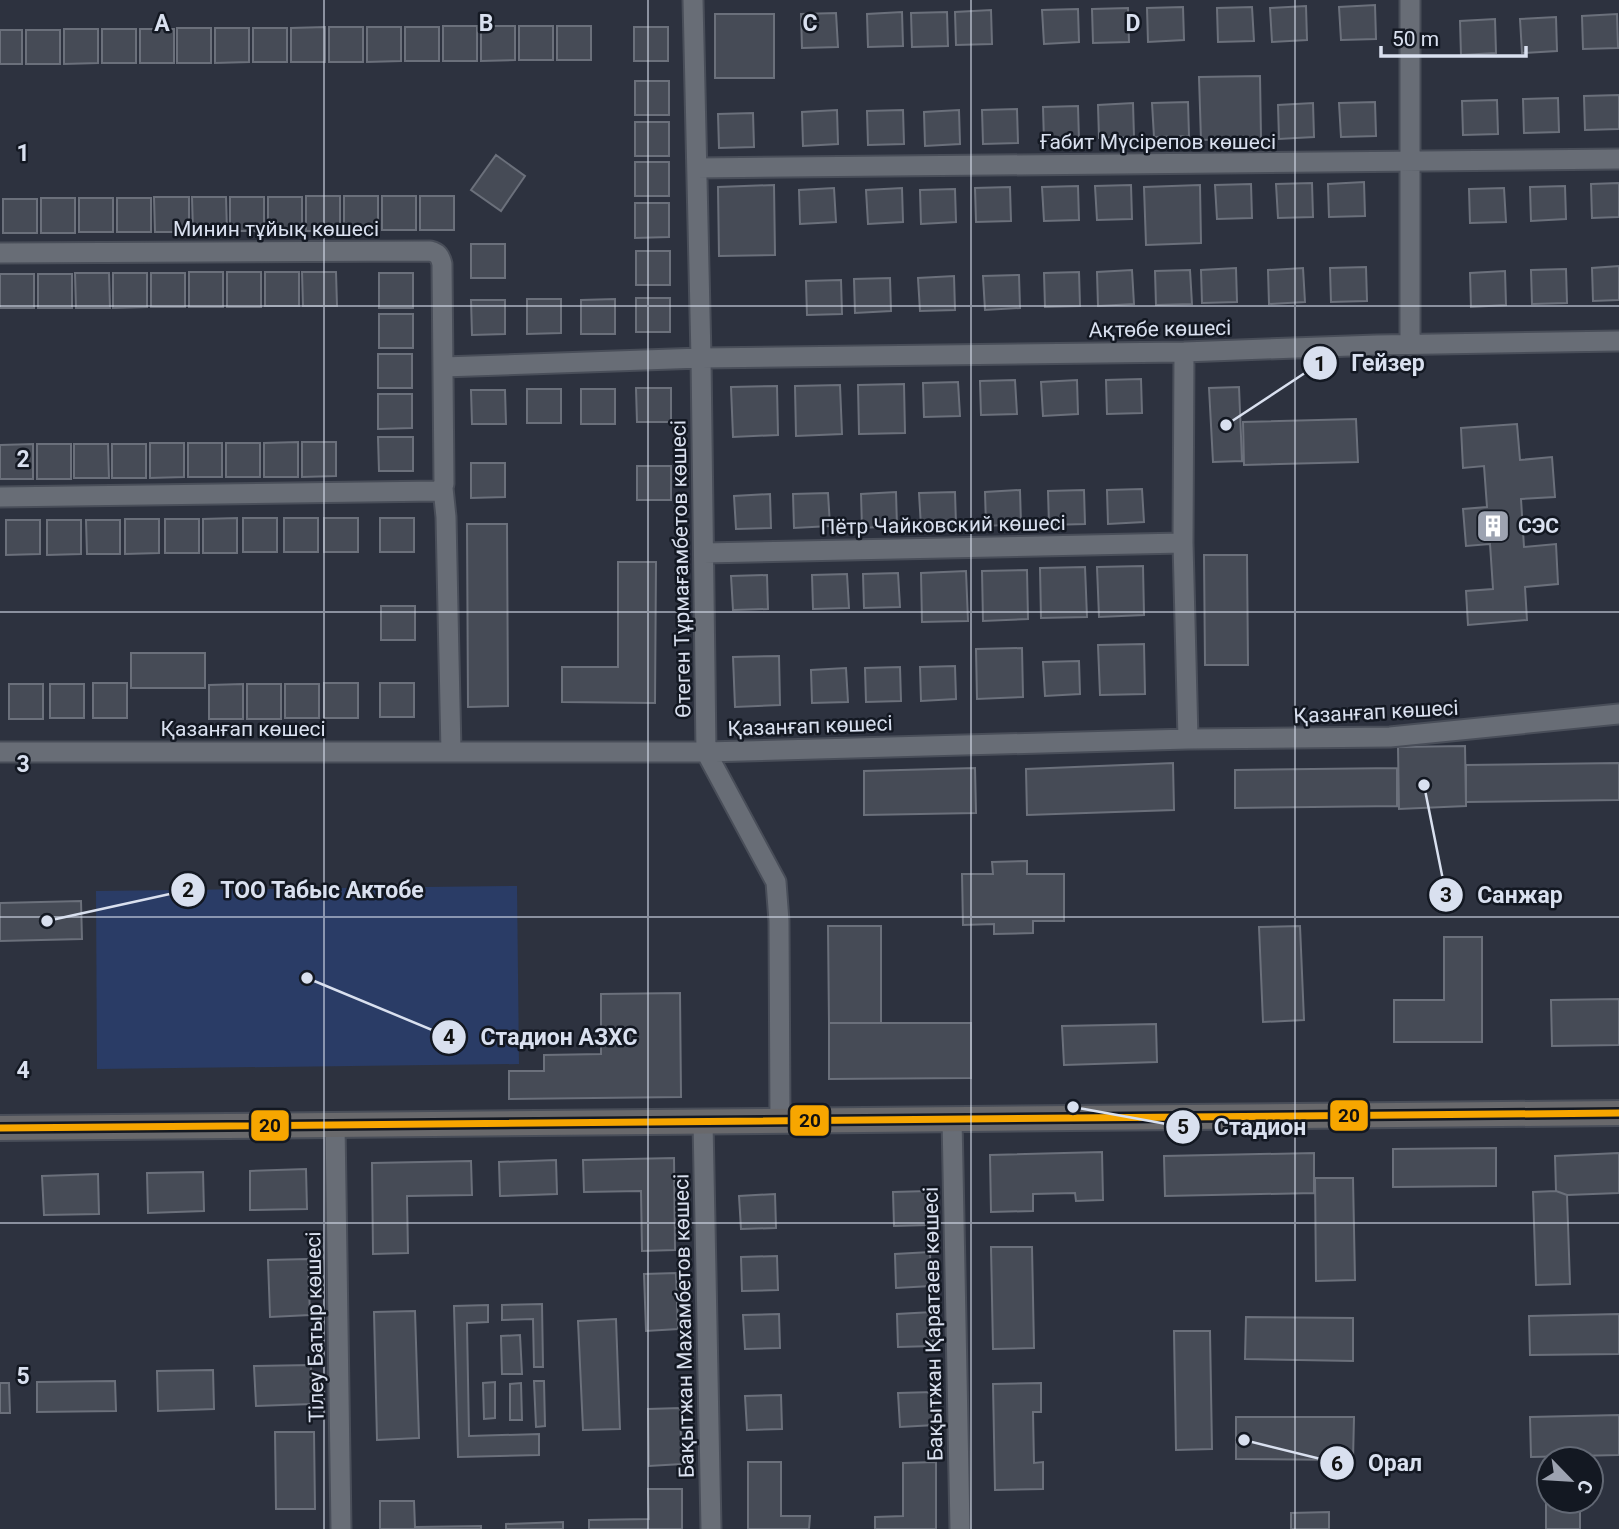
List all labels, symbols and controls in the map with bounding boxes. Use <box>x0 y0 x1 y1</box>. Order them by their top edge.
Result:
text: A <box>154 10 170 37</box>
text: B <box>479 10 493 37</box>
text: C <box>802 10 818 37</box>
text: D <box>1126 10 1140 37</box>
scale bar <box>1381 14 1526 58</box>
text: 50 m <box>1392 27 1439 51</box>
street label: Ғабит Мүсірепов көшесі <box>1040 130 1276 154</box>
text: 1 <box>16 140 30 167</box>
street label: Минин тұйық көшесі <box>173 217 379 241</box>
street label: Ақтөбе көшесі <box>1088 316 1232 342</box>
callout: Гейзер <box>1302 341 1439 385</box>
text: Гейзер <box>1351 350 1425 377</box>
text: 1 <box>1314 352 1326 376</box>
street label: Өтеген Тұрмағамбетов көшесі <box>666 420 696 718</box>
text: 2 <box>16 446 30 473</box>
building icon: СЭС <box>1474 507 1512 545</box>
street label: Пётр Чайковский көшесі <box>820 511 1066 539</box>
place label: СЭС <box>1518 514 1559 538</box>
street label: Қазанғап көшесі <box>1293 696 1459 728</box>
street label: Қазанғап көшесі <box>727 711 893 741</box>
street label: Қазанғап көшесі <box>160 717 326 741</box>
text: 3 <box>16 751 30 778</box>
callout: ТОО Табыс Актобе <box>171 868 438 912</box>
callout: Санжар <box>1428 873 1576 917</box>
text: ТОО Табыс Актобе <box>220 877 424 904</box>
text: 2 <box>182 878 194 902</box>
text: Санжар <box>1477 882 1563 909</box>
text: 3 <box>1440 883 1452 907</box>
callout: Стадион АЗХС <box>432 1015 652 1059</box>
text: Стадион АЗХС <box>481 1024 637 1051</box>
text: 4 <box>443 1025 455 1049</box>
text: 4 <box>16 1057 30 1084</box>
line badge: 20 <box>1329 1099 1369 1132</box>
line badge: 20 <box>789 1104 830 1137</box>
text: 20 <box>1338 1104 1360 1127</box>
callout: Стадион <box>1165 1105 1320 1149</box>
line badge: 20 <box>250 1109 290 1142</box>
text: 20 <box>799 1109 821 1132</box>
text: 20 <box>259 1114 281 1137</box>
text: Стадион <box>1214 1114 1306 1141</box>
text: 5 <box>1177 1115 1189 1139</box>
street label: Бақытжан Махамбетов көшесі <box>669 1174 699 1478</box>
street label: Бақытжан Қаратаев көшесі <box>919 1187 947 1461</box>
street label: Тілеу Батыр көшесі <box>301 1231 329 1423</box>
text: 5 <box>16 1363 30 1390</box>
callout: Орал <box>1319 1441 1436 1485</box>
north arrow <box>1535 1445 1605 1515</box>
text: Орал <box>1368 1450 1422 1477</box>
text: 6 <box>1331 1452 1343 1476</box>
text: С <box>1572 1476 1598 1497</box>

